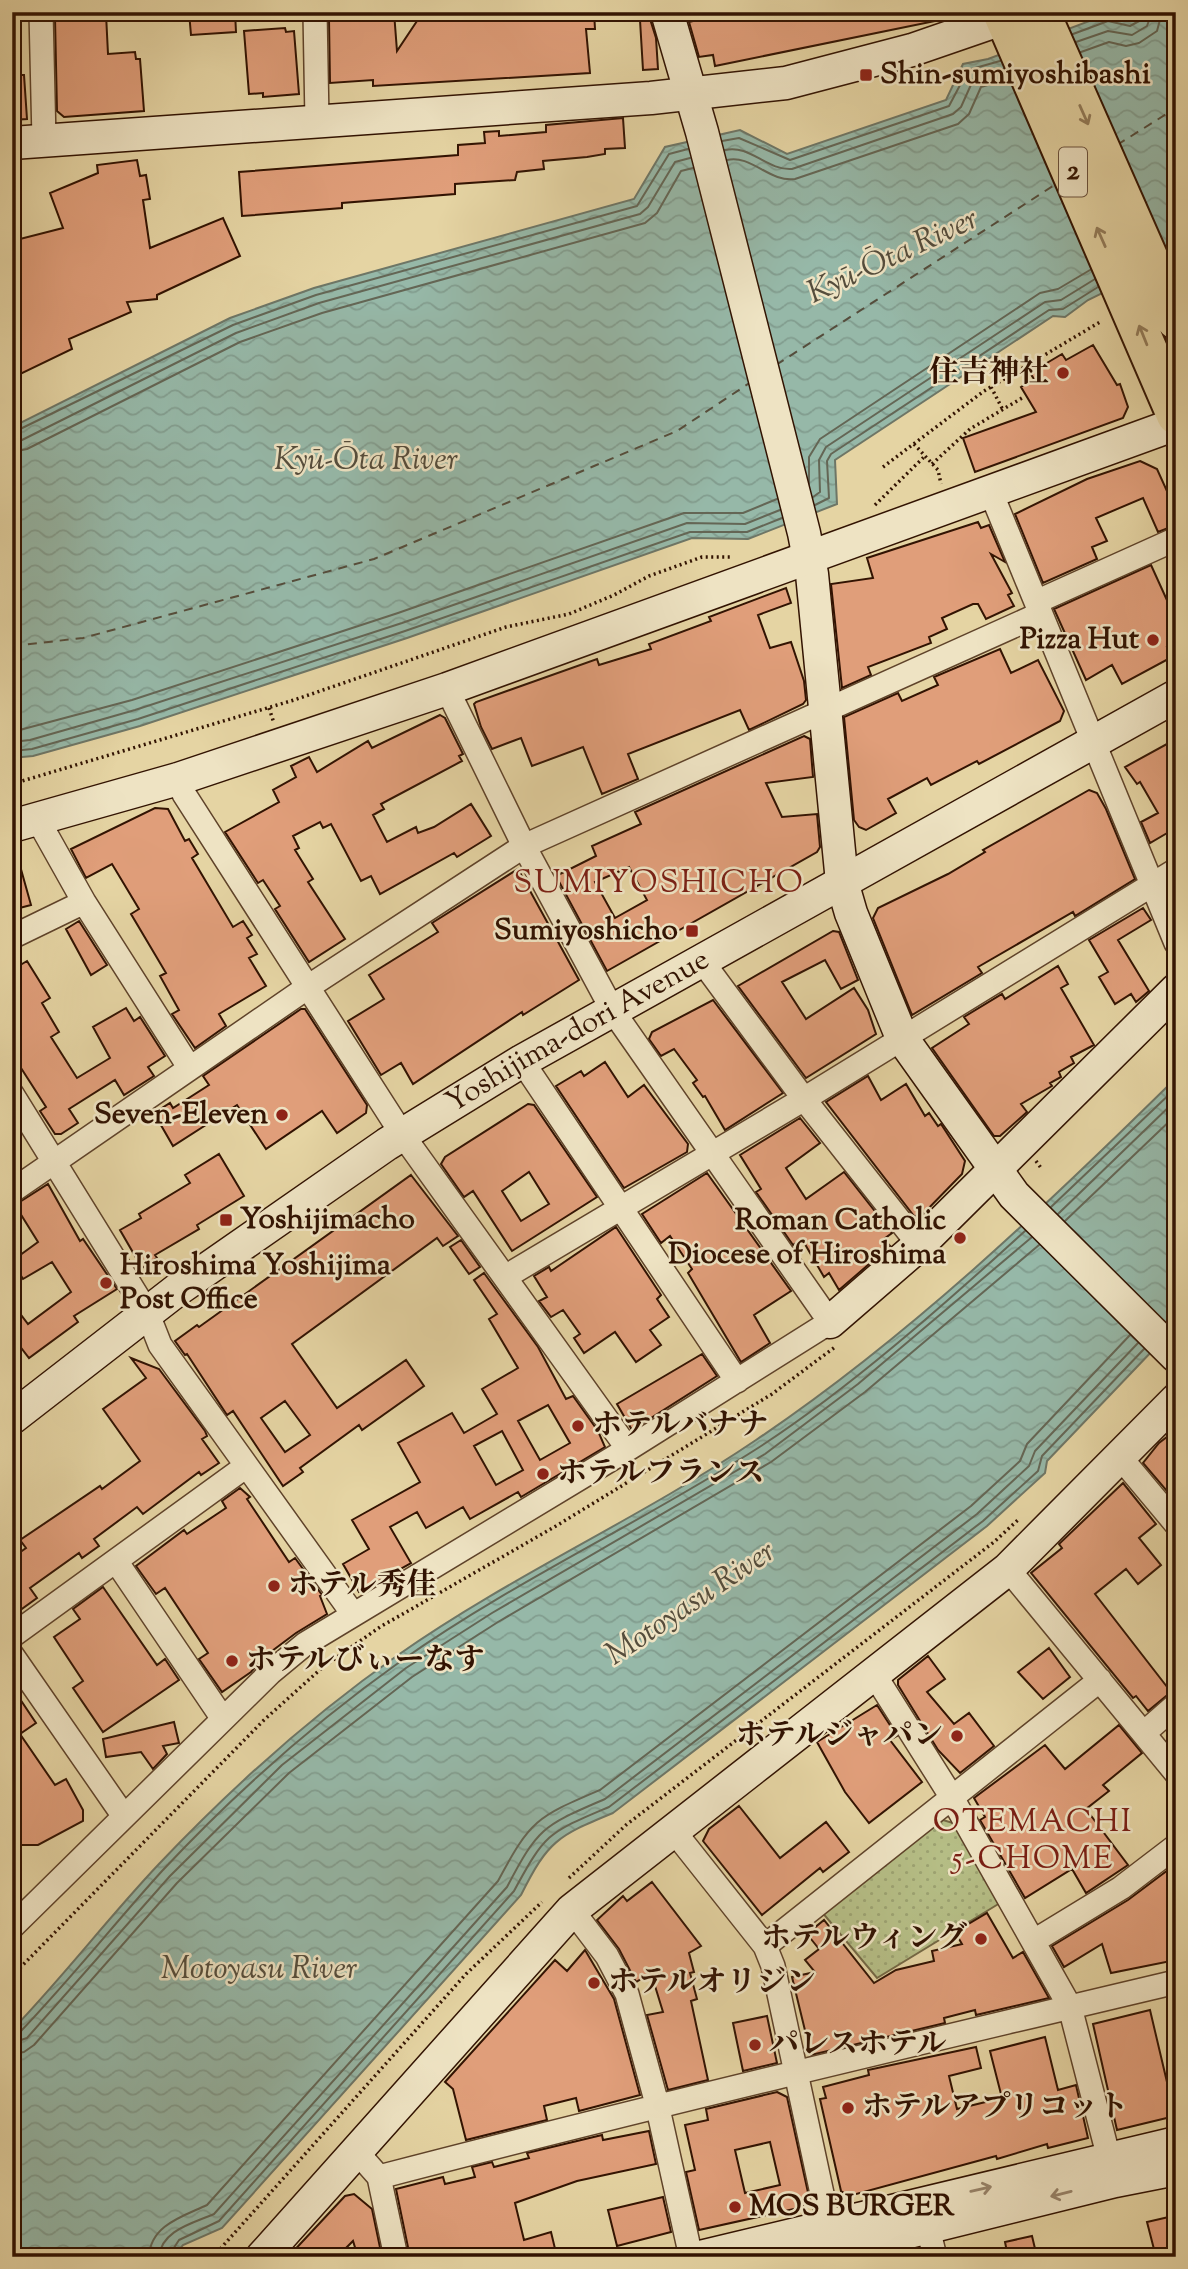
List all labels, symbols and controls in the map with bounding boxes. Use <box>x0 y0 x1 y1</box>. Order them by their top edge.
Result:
place label: Shin-sumiyoshibashi <box>880 54 1151 97</box>
marker: Shin-sumiyoshibashi <box>858 67 874 83</box>
one-way arrow <box>1078 103 1091 125</box>
road number: 2 <box>1059 148 1087 196</box>
water label: Kyū-Ōta River <box>800 197 986 317</box>
one-way arrow <box>1094 227 1107 248</box>
one-way arrow <box>1136 324 1149 346</box>
place label: 住吉神社 <box>929 352 1049 395</box>
marker: 住吉神社 <box>1055 365 1071 381</box>
water label: Kyū-Ōta River <box>274 438 458 484</box>
place label: Pizza Hut <box>1020 619 1140 662</box>
marker: Pizza Hut <box>1145 632 1161 648</box>
district label: SUMIYOSHICHO <box>513 861 805 907</box>
place label: Sumiyoshicho <box>494 910 678 953</box>
marker: Sumiyoshicho <box>684 923 700 939</box>
street label: Yoshijima-dori Avenue <box>438 939 717 1124</box>
place label: Seven-Eleven <box>94 1094 268 1137</box>
marker: Seven-Eleven <box>274 1107 290 1123</box>
place label: Yoshijimacho <box>240 1199 415 1242</box>
place label: Roman Catholic Diocese of Hiroshima <box>668 1200 946 1277</box>
marker: Yoshijimacho <box>218 1212 234 1228</box>
marker: Roman Catholic Diocese of Hiroshima <box>952 1230 968 1246</box>
place label: Hiroshima Yoshijima Post Office <box>120 1245 391 1322</box>
marker: Hiroshima Yoshijima Post Office <box>98 1275 114 1291</box>
place label: ホテルバナナ <box>592 1405 768 1448</box>
marker: ホテルバナナ <box>570 1418 586 1434</box>
place label: ホテルフランス <box>557 1453 765 1496</box>
marker: ホテルフランス <box>535 1466 551 1482</box>
water label: Motoyasu River <box>597 1530 785 1678</box>
place label: ホテル秀佳 <box>288 1565 437 1608</box>
marker: ホテル秀佳 <box>266 1578 282 1594</box>
place label: ホテルびぃーなす <box>246 1640 485 1683</box>
marker: ホテルびぃーなす <box>224 1653 240 1669</box>
place label: ホテルジャパン <box>736 1715 943 1758</box>
marker: ホテルジャパン <box>949 1728 965 1744</box>
district label: OTEMACHI 5-CHOME <box>933 1800 1133 1883</box>
place label: ホテルウィング <box>761 1918 967 1961</box>
marker: ホテルウィング <box>973 1931 989 1947</box>
water label: Motoyasu River <box>161 1947 357 1993</box>
place label: ホテルオリジン <box>608 1962 816 2005</box>
marker: ホテルオリジン <box>586 1975 602 1991</box>
place label: パレスホテル <box>769 2024 947 2067</box>
marker: パレスホテル <box>747 2037 763 2053</box>
place label: ホテルアプリコット <box>862 2087 1128 2130</box>
marker: ホテルアプリコット <box>840 2100 856 2116</box>
one-way arrow <box>969 2182 992 2195</box>
place label: MOS BURGER <box>749 2186 955 2229</box>
one-way arrow <box>1050 2188 1073 2201</box>
marker: MOS BURGER <box>727 2199 743 2215</box>

